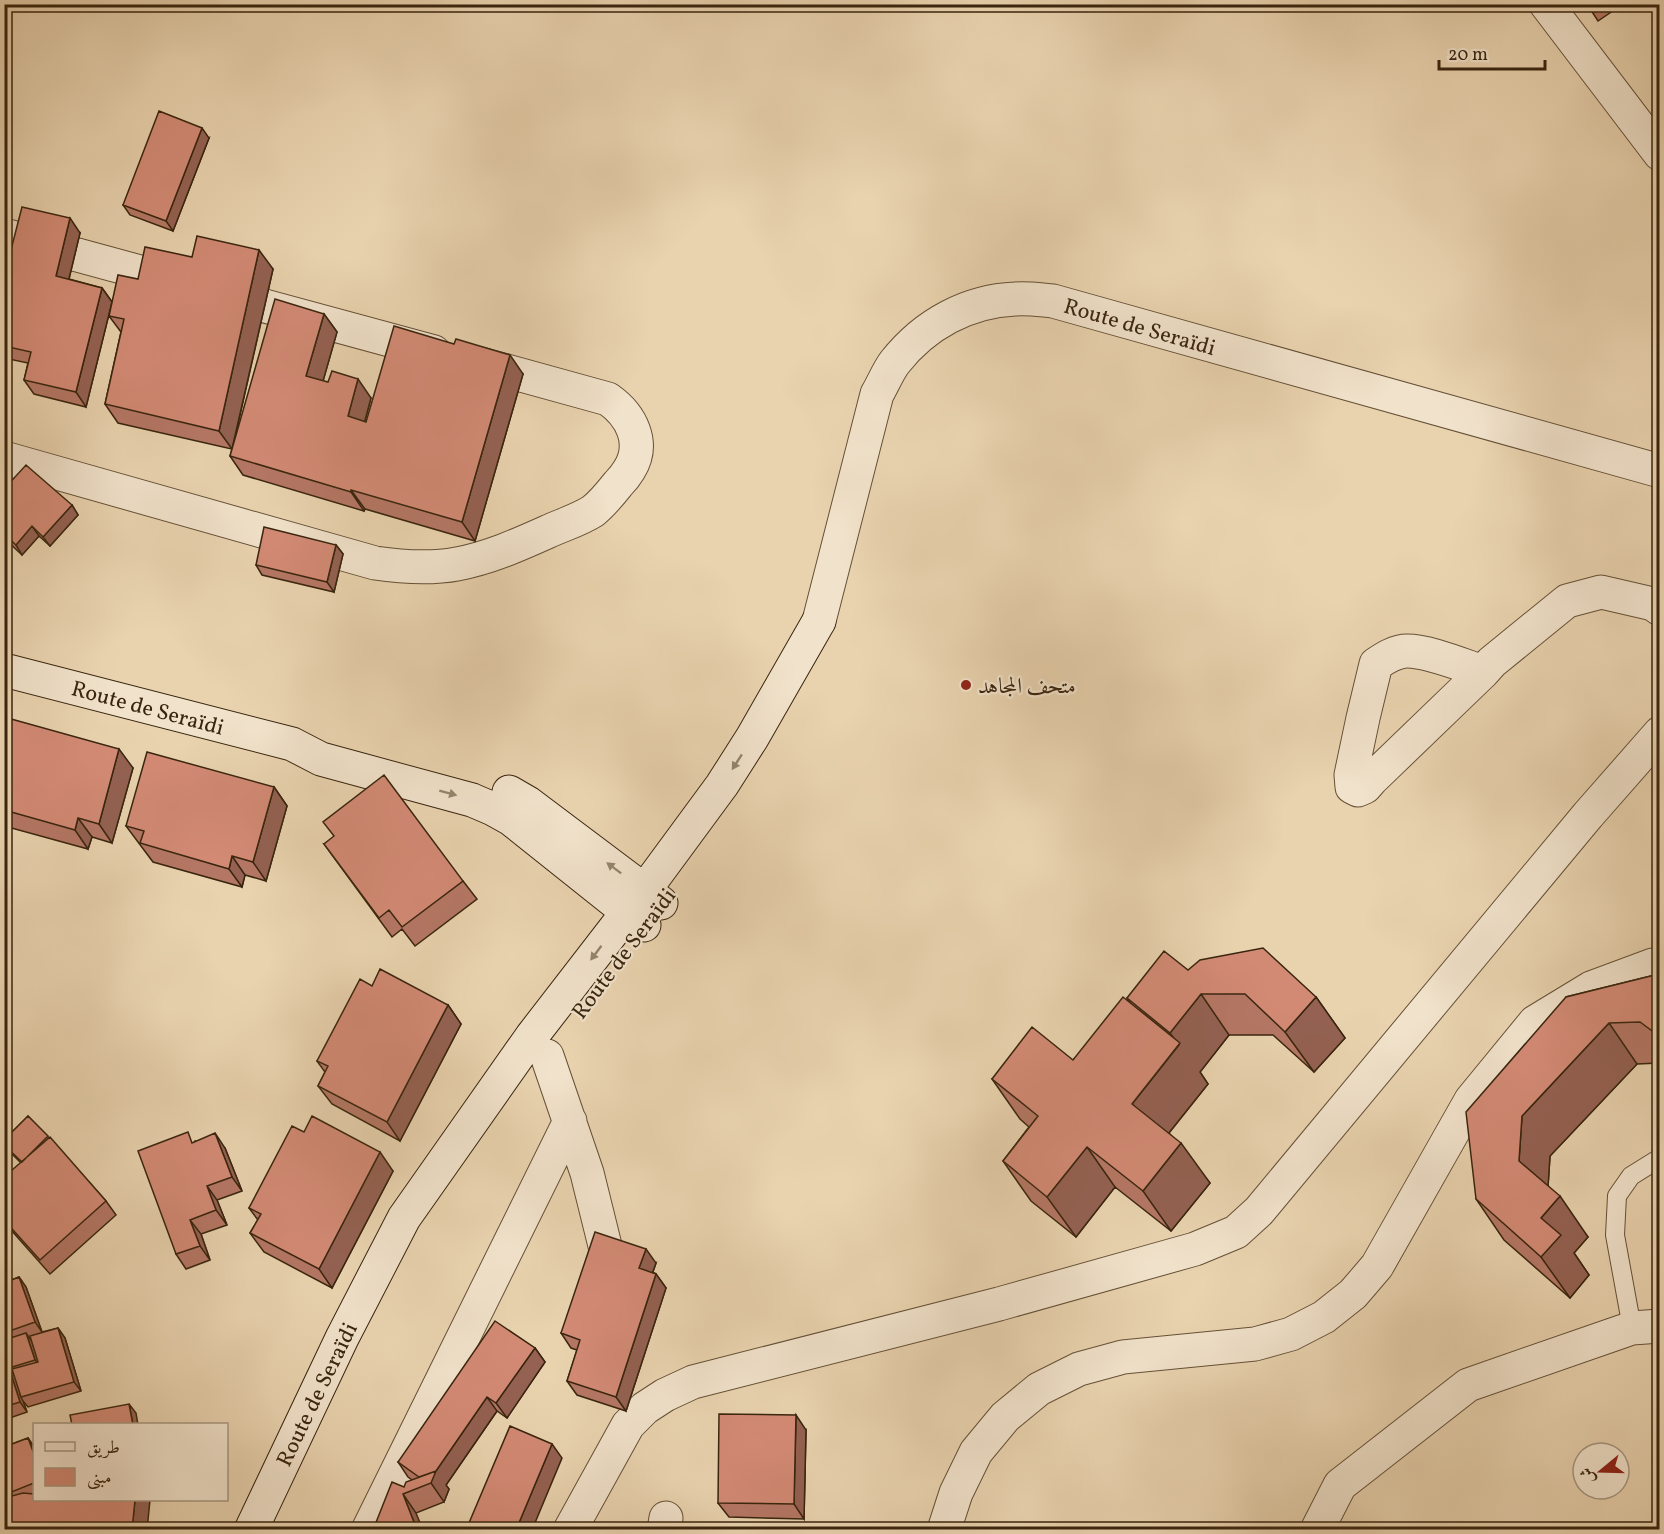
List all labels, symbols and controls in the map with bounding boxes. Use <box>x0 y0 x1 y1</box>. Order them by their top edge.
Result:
scale bar <box>1439 33 1546 71</box>
text: 20 m <box>1448 43 1488 68</box>
street label: Route de Seraïdi <box>1060 292 1219 365</box>
place label: متحف المجاهد <box>978 672 1076 703</box>
street label: Route de Seraïdi <box>68 674 227 745</box>
marker: متحف المجاهد <box>959 678 973 692</box>
one-way arrow <box>731 754 743 770</box>
one-way arrow <box>439 789 457 798</box>
one-way arrow <box>607 862 623 874</box>
street label: Route de Seraïdi <box>565 883 685 1026</box>
one-way arrow <box>590 945 603 961</box>
street label: Route de Seraïdi <box>270 1318 367 1472</box>
legend <box>33 1423 228 1501</box>
text: طريق <box>87 1436 120 1461</box>
north arrow <box>1571 1441 1631 1501</box>
text: ش <box>1576 1464 1602 1486</box>
text: مبنى <box>87 1466 112 1491</box>

